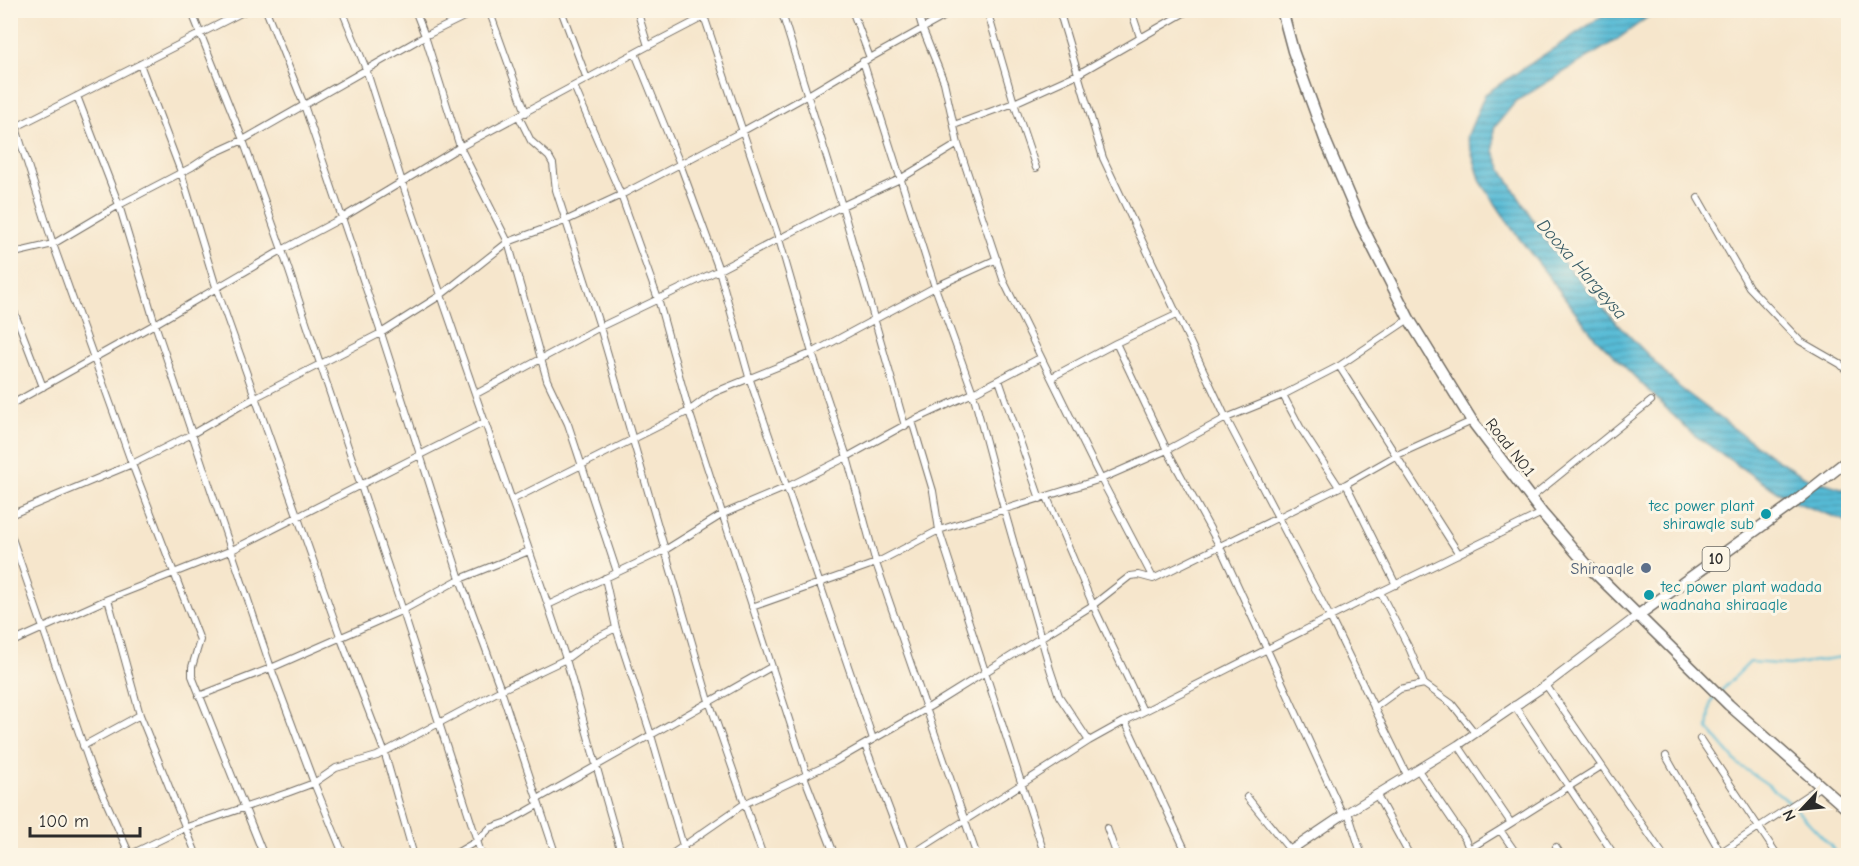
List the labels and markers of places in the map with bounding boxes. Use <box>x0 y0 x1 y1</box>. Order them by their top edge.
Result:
place label: tec power plant shirawqle sub <box>1648 497 1754 533</box>
marker: tec power plant shirawqle sub <box>1759 507 1773 521</box>
place label: Shiraaqle <box>1571 560 1634 578</box>
marker: Shiraaqle <box>1639 561 1653 575</box>
place label: tec power plant wadada wadnaha shiraaqle <box>1660 578 1822 614</box>
marker: tec power plant wadada wadnaha shiraaqle <box>1642 588 1656 602</box>

